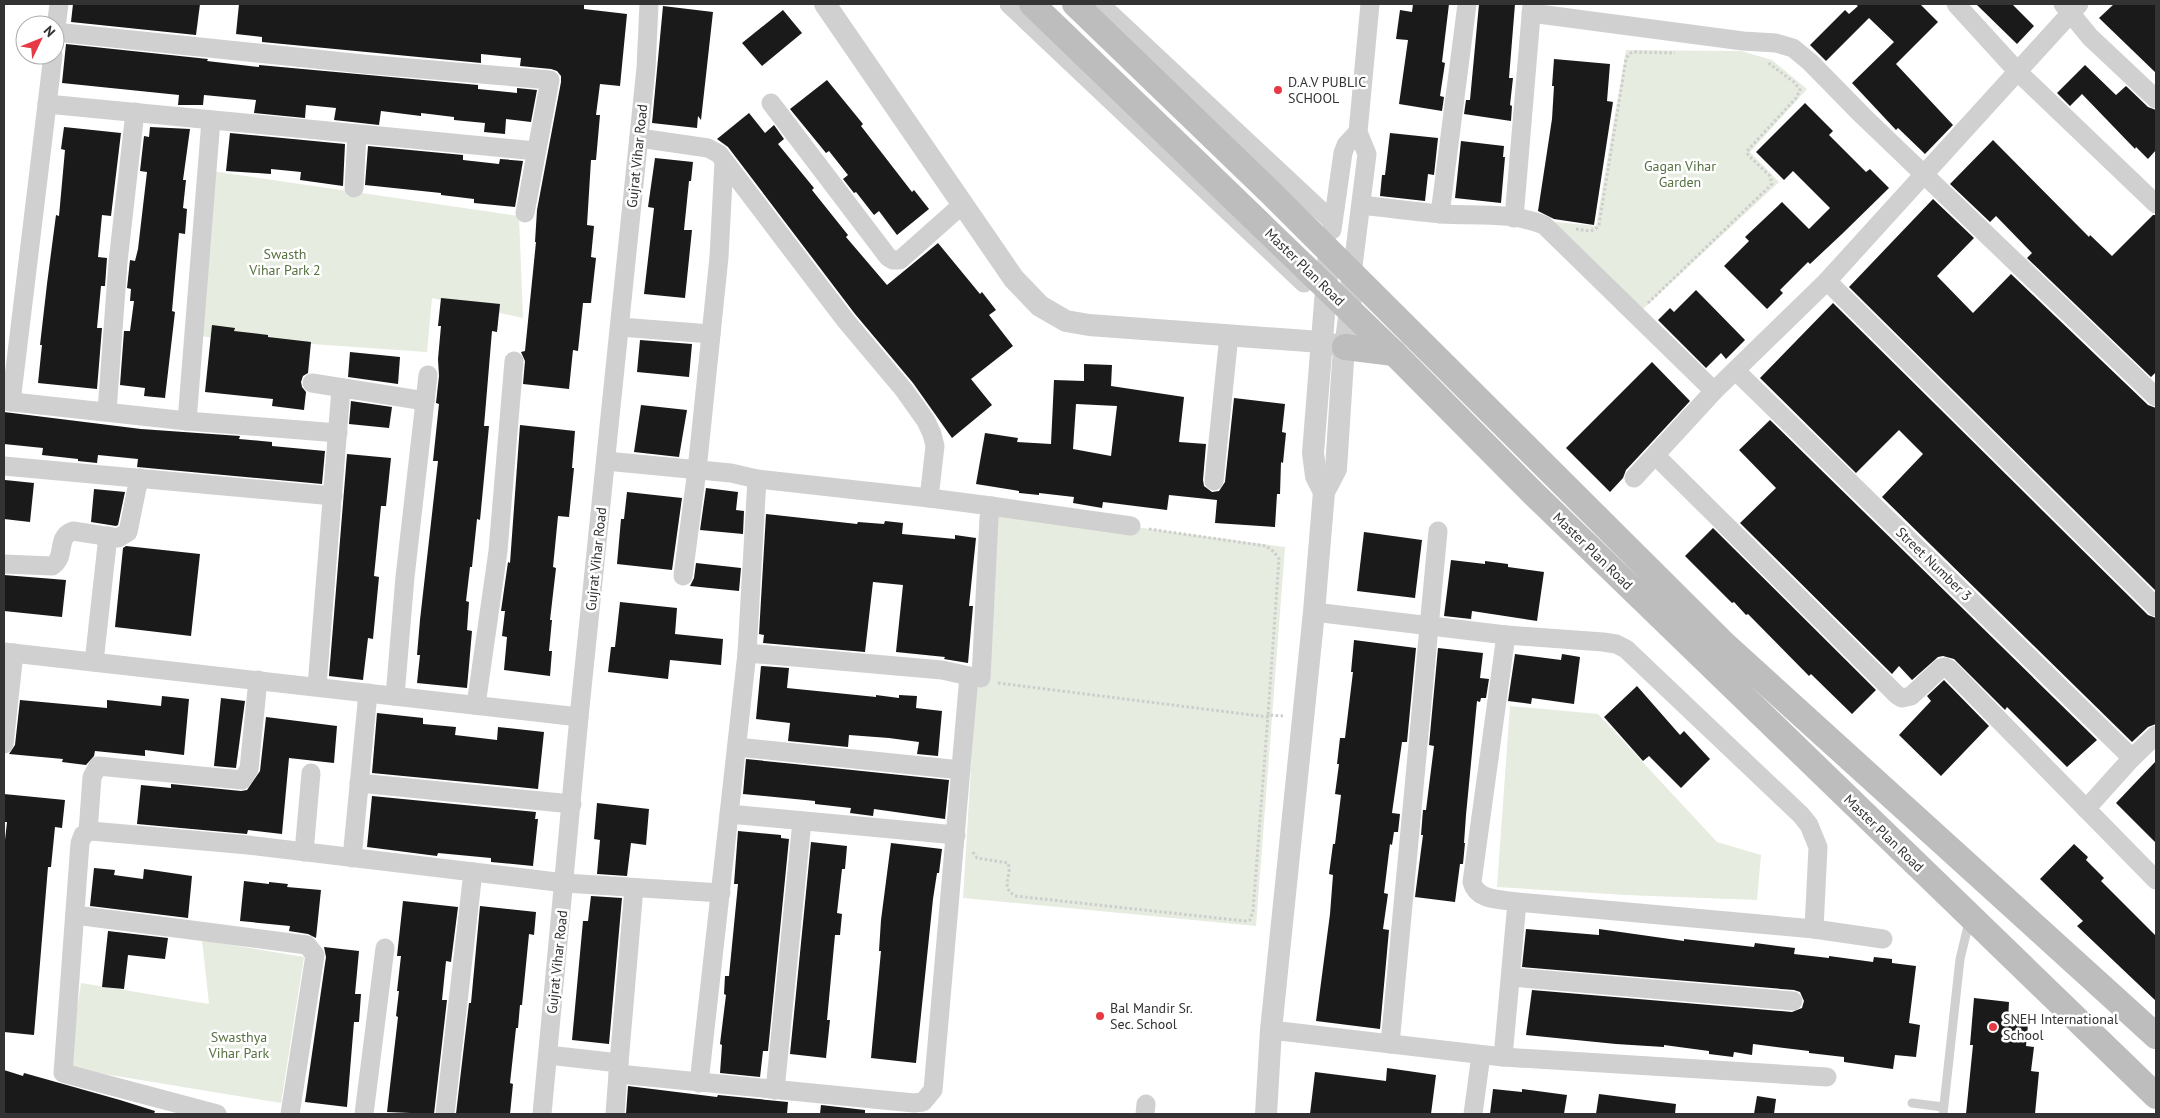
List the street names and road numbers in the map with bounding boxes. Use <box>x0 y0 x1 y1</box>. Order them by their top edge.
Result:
street label: Gujrat Vihar Road <box>623 103 651 209</box>
street label: Master Plan Road <box>1261 224 1349 310</box>
street label: Gujrat Vihar Road <box>582 506 610 612</box>
street label: Master Plan Road <box>1549 508 1637 594</box>
street label: Street Number 3 <box>1892 523 1976 605</box>
street label: Master Plan Road <box>1840 790 1928 876</box>
street label: Gujrat Vihar Road <box>543 909 571 1015</box>

